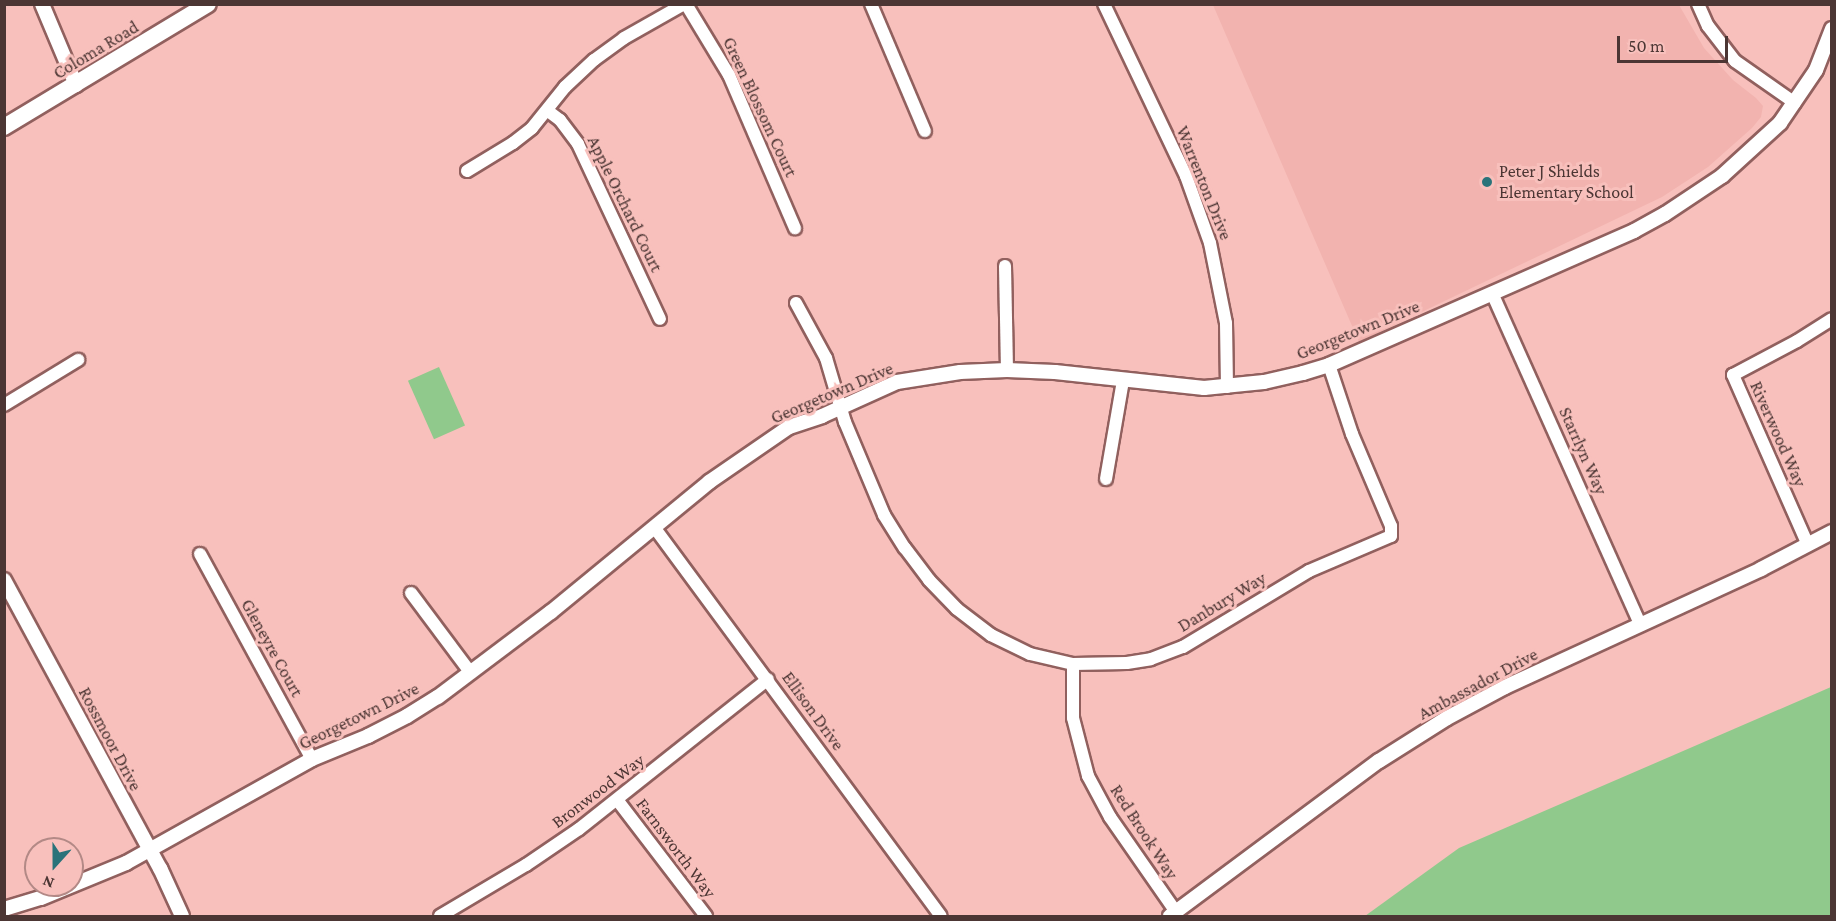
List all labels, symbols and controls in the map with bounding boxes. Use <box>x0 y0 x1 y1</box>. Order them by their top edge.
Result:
street label: Coloma Road <box>49 16 143 84</box>
scale bar <box>1620 24 1731 62</box>
street label: Green Blossom Court <box>718 34 802 180</box>
text: 50 m <box>1628 36 1665 56</box>
street label: Warrenton Drive <box>1171 123 1237 243</box>
street label: Apple Orchard Court <box>583 132 667 276</box>
place label: Peter J Shields Elementary School <box>1499 161 1634 204</box>
marker: Peter J Shields Elementary School <box>1480 175 1494 189</box>
street label: Georgetown Drive <box>1293 295 1423 365</box>
street label: Georgetown Drive <box>767 357 897 429</box>
street label: Riverwood Way <box>1745 378 1811 490</box>
street label: Starrlyn Way <box>1554 404 1612 498</box>
street label: Danbury Way <box>1174 567 1270 637</box>
street label: Gleneyre Court <box>236 595 308 701</box>
street label: Ambassador Drive <box>1415 643 1541 725</box>
street label: Ellison Drive <box>777 667 849 755</box>
street label: Georgetown Drive <box>295 678 423 754</box>
street label: Rossmoor Drive <box>74 684 146 794</box>
street label: Bronwood Way <box>547 749 649 833</box>
street label: Red Brook Way <box>1105 781 1183 883</box>
street label: Farnsworth Way <box>631 794 721 902</box>
north arrow <box>24 837 84 897</box>
text: N <box>40 873 56 892</box>

